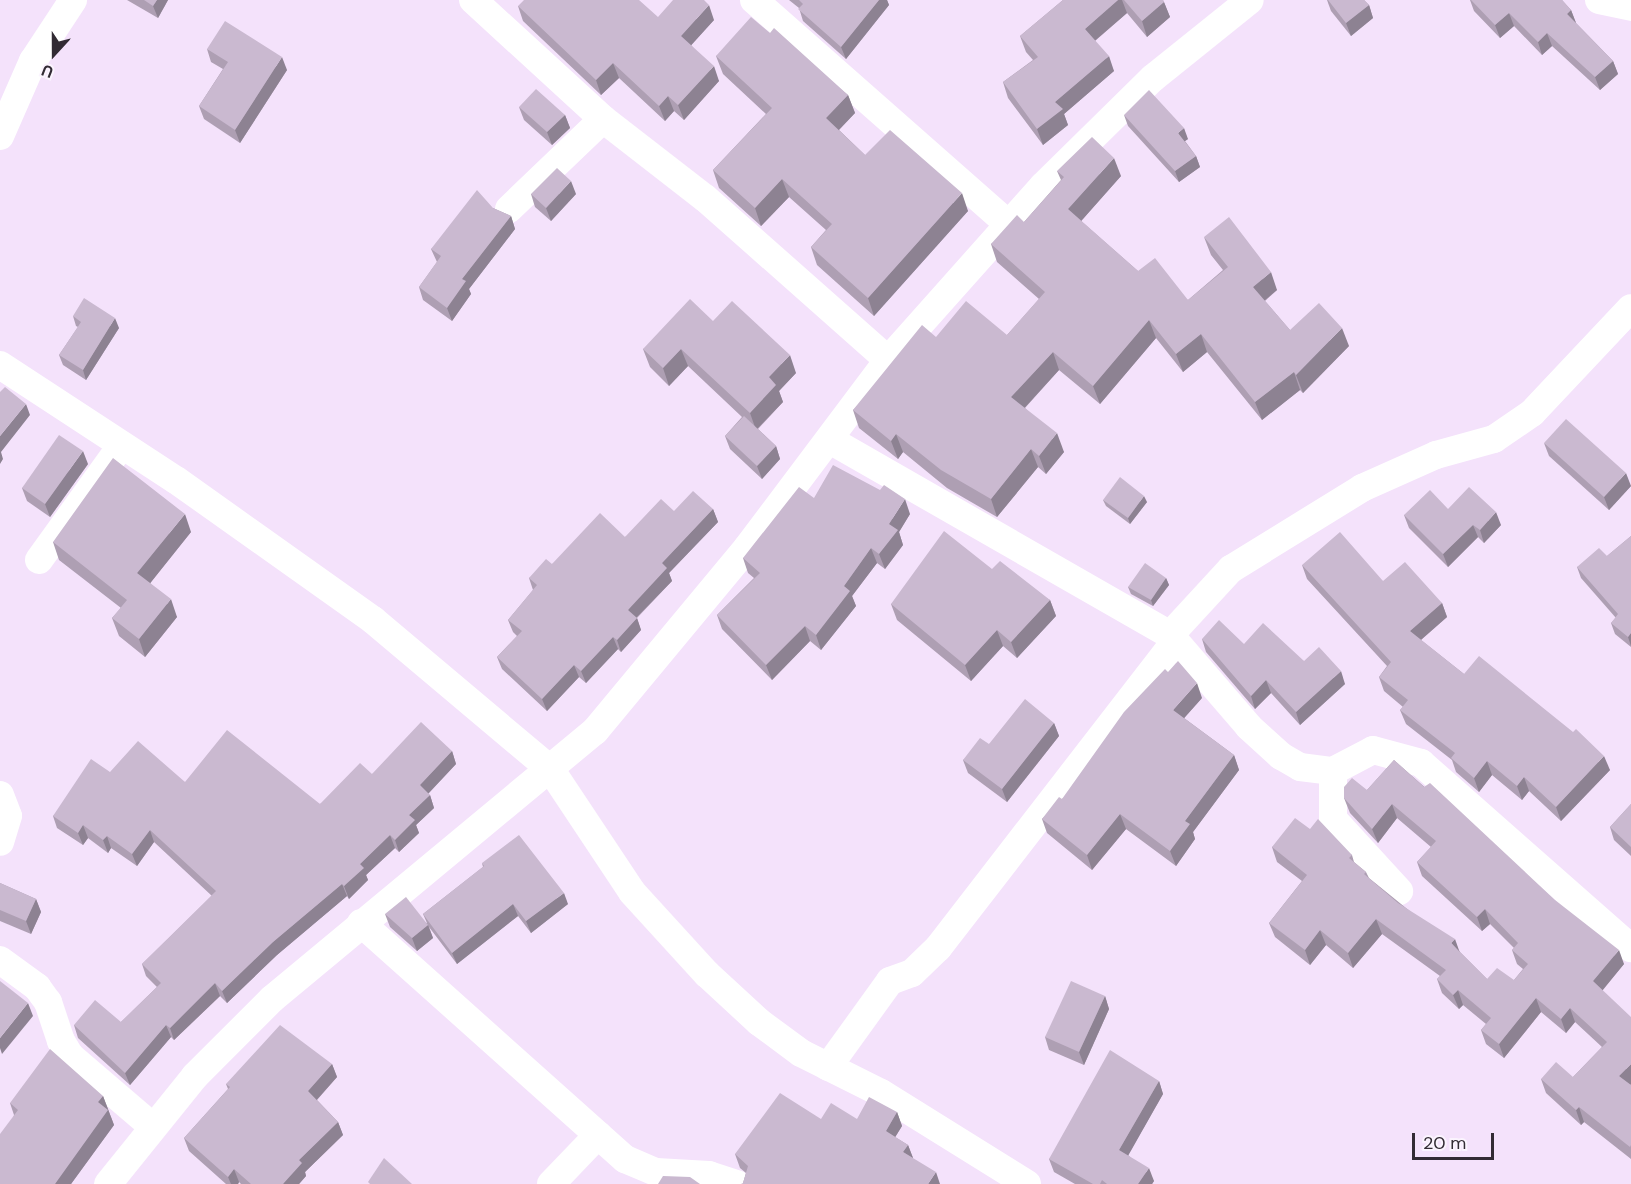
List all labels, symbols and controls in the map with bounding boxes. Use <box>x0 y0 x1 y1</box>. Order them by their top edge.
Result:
north arrow <box>24 24 84 84</box>
text: U <box>38 60 56 83</box>
scale bar <box>1415 1121 1498 1159</box>
text: 20 m <box>1423 1131 1466 1155</box>

